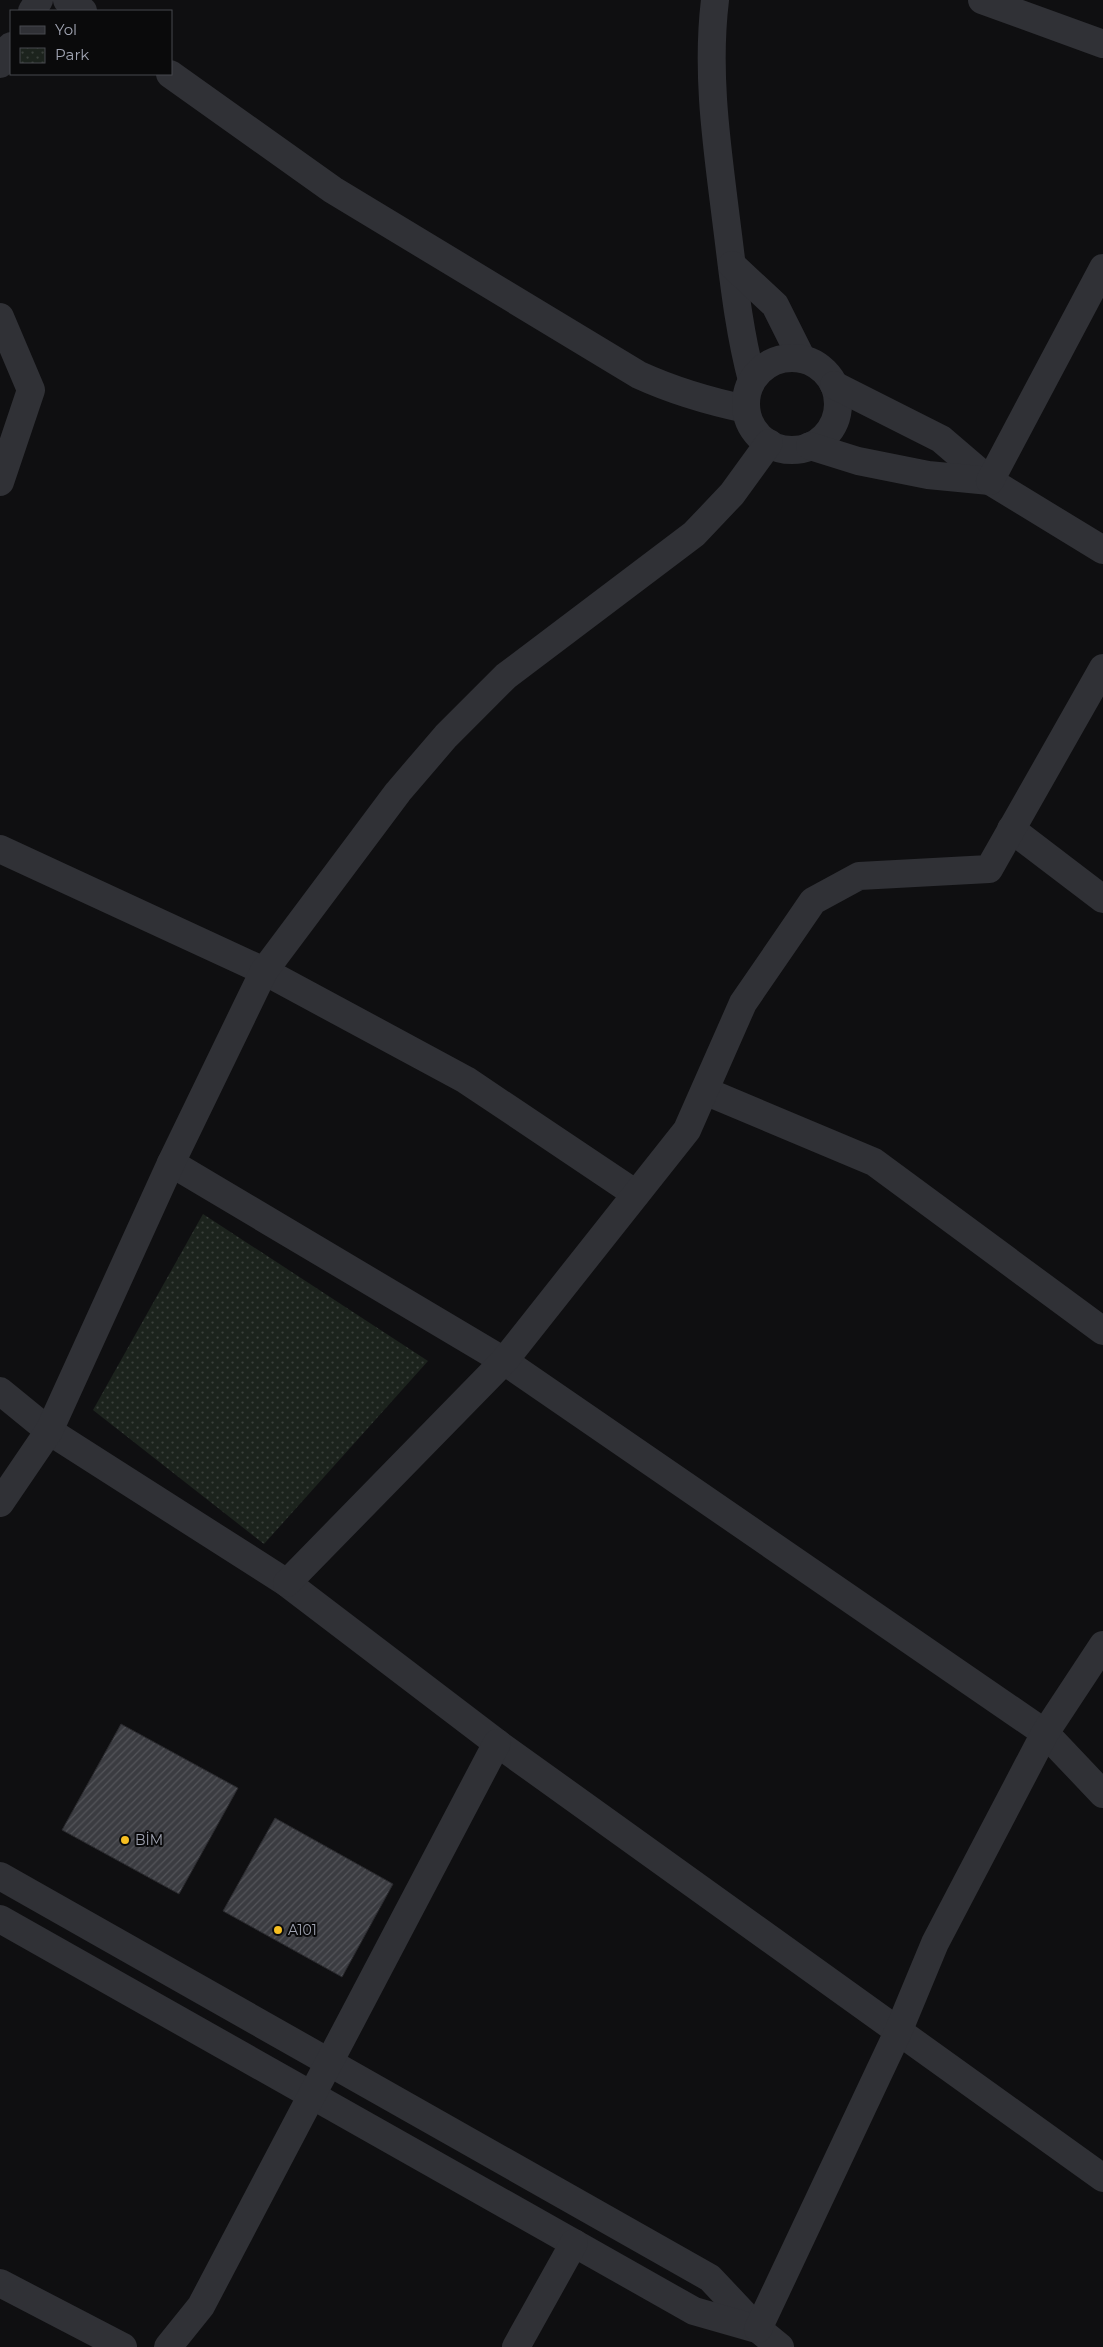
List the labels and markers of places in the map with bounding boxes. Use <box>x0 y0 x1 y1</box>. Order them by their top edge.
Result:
place label: BİM <box>135 1831 163 1849</box>
marker: BİM <box>119 1834 131 1846</box>
place label: A101 <box>288 1921 317 1939</box>
marker: A101 <box>272 1924 284 1936</box>

